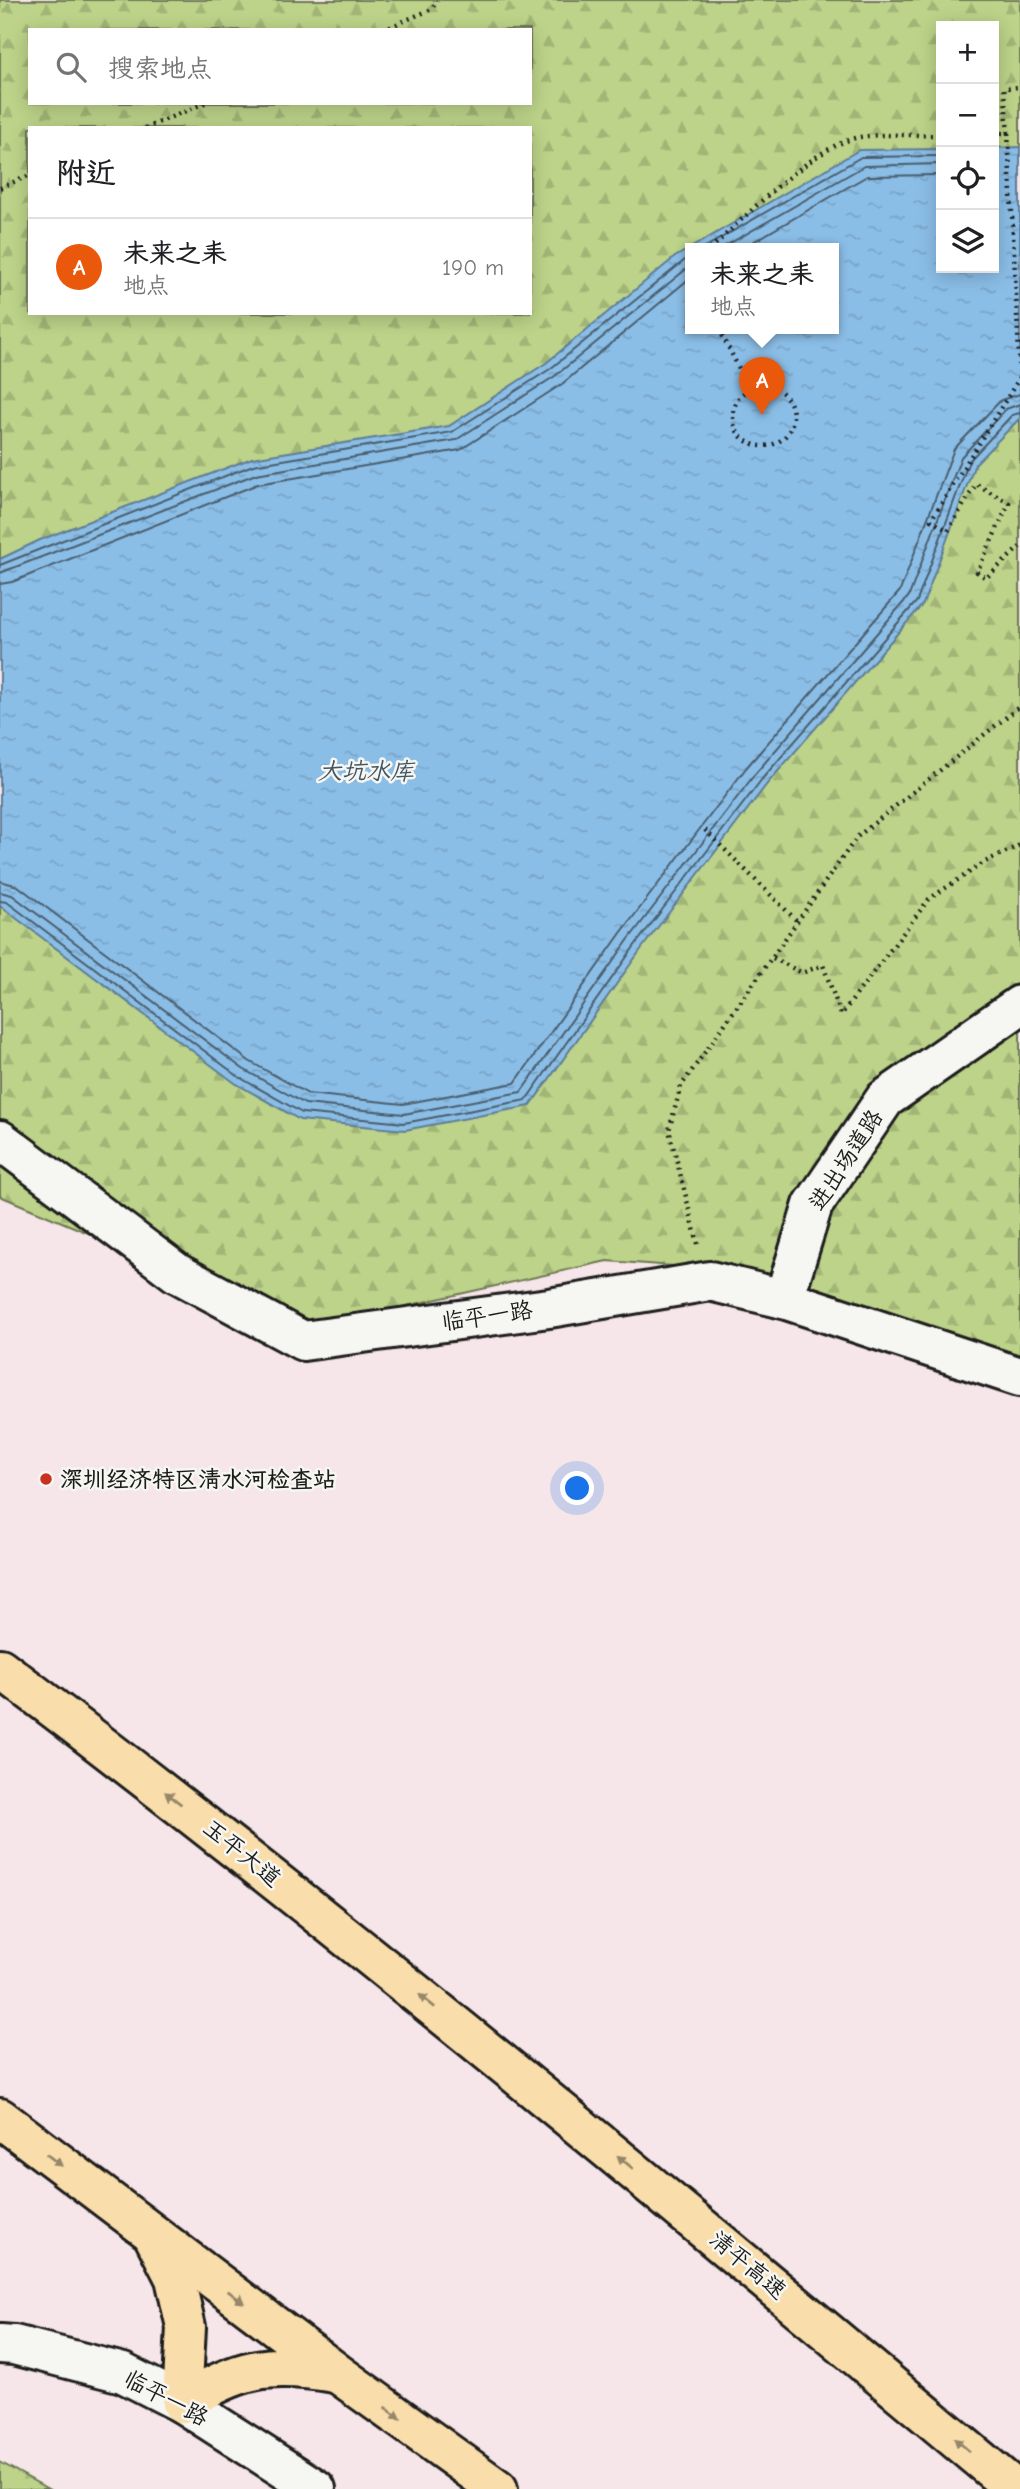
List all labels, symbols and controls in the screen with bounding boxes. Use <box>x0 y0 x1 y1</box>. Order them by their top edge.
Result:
map controls <box>936 21 999 273</box>
button: + <box>936 21 999 84</box>
search box <box>28 28 532 105</box>
icon: search <box>52 48 90 86</box>
text: 搜索地点 <box>108 54 212 84</box>
button: − <box>936 84 999 147</box>
button: locate <box>936 147 999 210</box>
text: 附近 <box>56 156 116 191</box>
button: layers <box>936 210 999 273</box>
text: 未来之耒 <box>123 239 227 269</box>
popup <box>685 243 839 334</box>
text: A <box>73 254 85 281</box>
text: 190 m <box>442 254 504 281</box>
text: 未来之耒 <box>710 260 814 290</box>
text: 地点 <box>123 272 169 299</box>
text: 地点 <box>710 293 756 320</box>
pin: A <box>739 357 785 415</box>
water label: 大坑水库 <box>318 757 416 785</box>
street label: 进出场道路 <box>803 1104 889 1216</box>
street label: 临平一路 <box>440 1296 534 1336</box>
place label: 深圳经济特区清水河检查站 <box>60 1466 336 1493</box>
marker: 深圳经济特区清水河检查站 <box>38 1471 54 1487</box>
your location <box>560 1471 594 1505</box>
one-way arrow <box>164 1790 182 1805</box>
street label: 玉平大道 <box>198 1814 286 1892</box>
one-way arrow <box>419 1993 437 2008</box>
one-way arrow <box>45 2152 63 2167</box>
one-way arrow <box>617 2155 634 2170</box>
street label: 清平高速 <box>704 2225 792 2305</box>
one-way arrow <box>227 2289 245 2303</box>
street label: 临平一路 <box>119 2364 213 2432</box>
one-way arrow <box>384 2406 402 2420</box>
one-way arrow <box>954 2438 971 2453</box>

